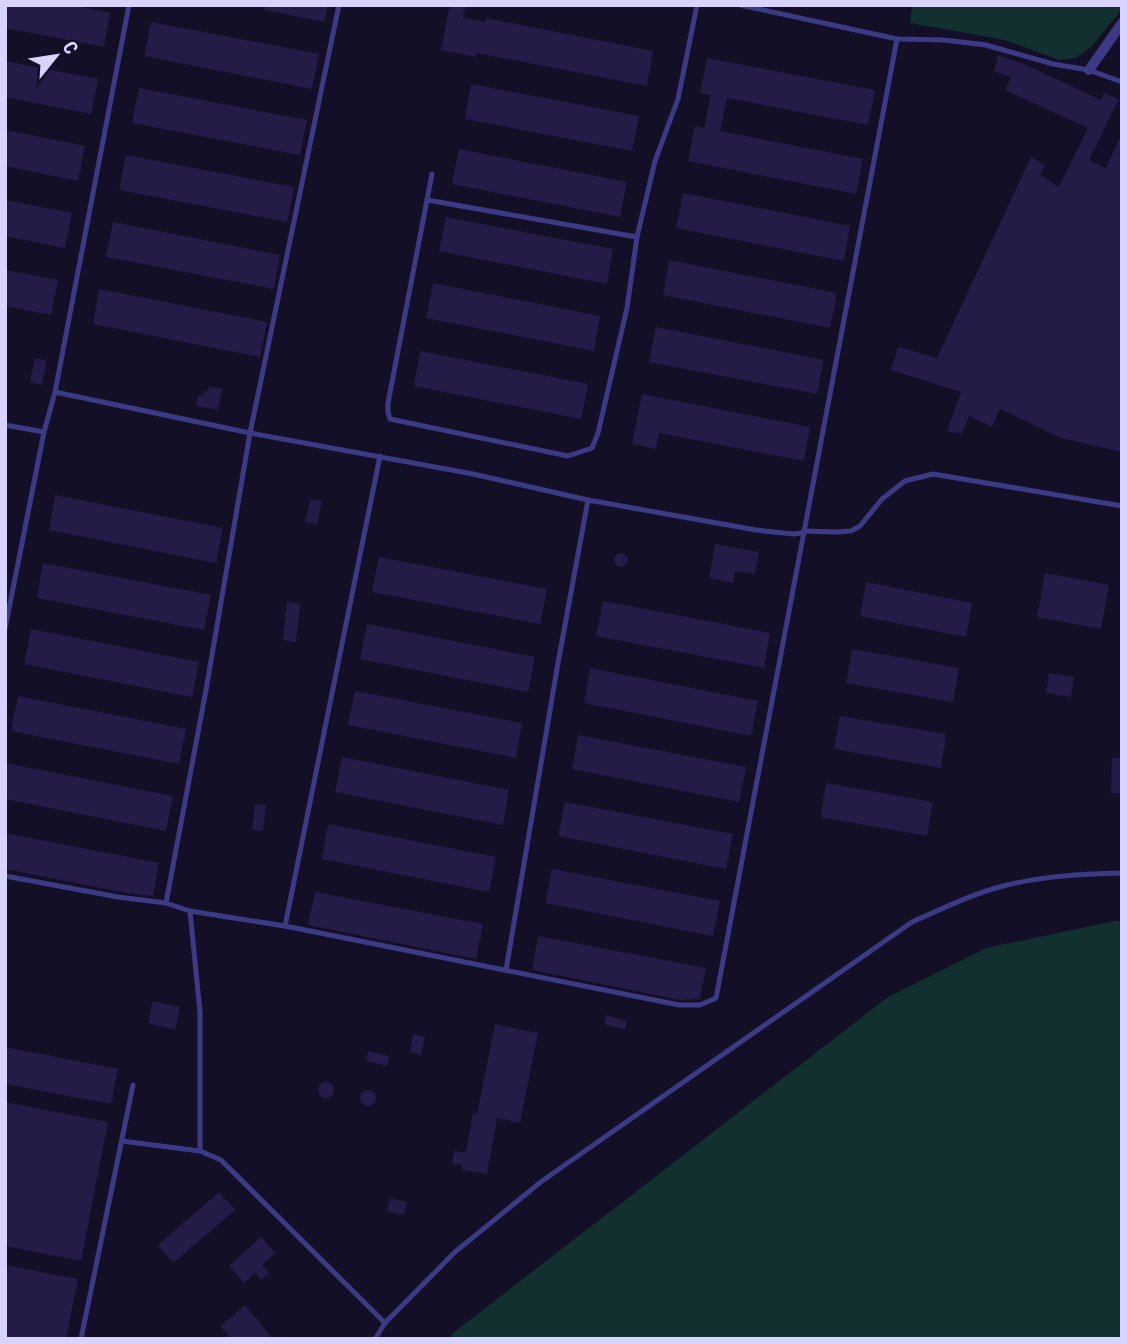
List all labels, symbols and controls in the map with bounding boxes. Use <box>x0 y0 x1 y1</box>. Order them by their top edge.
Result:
north arrow <box>21 21 91 91</box>
text: С <box>58 37 83 58</box>

